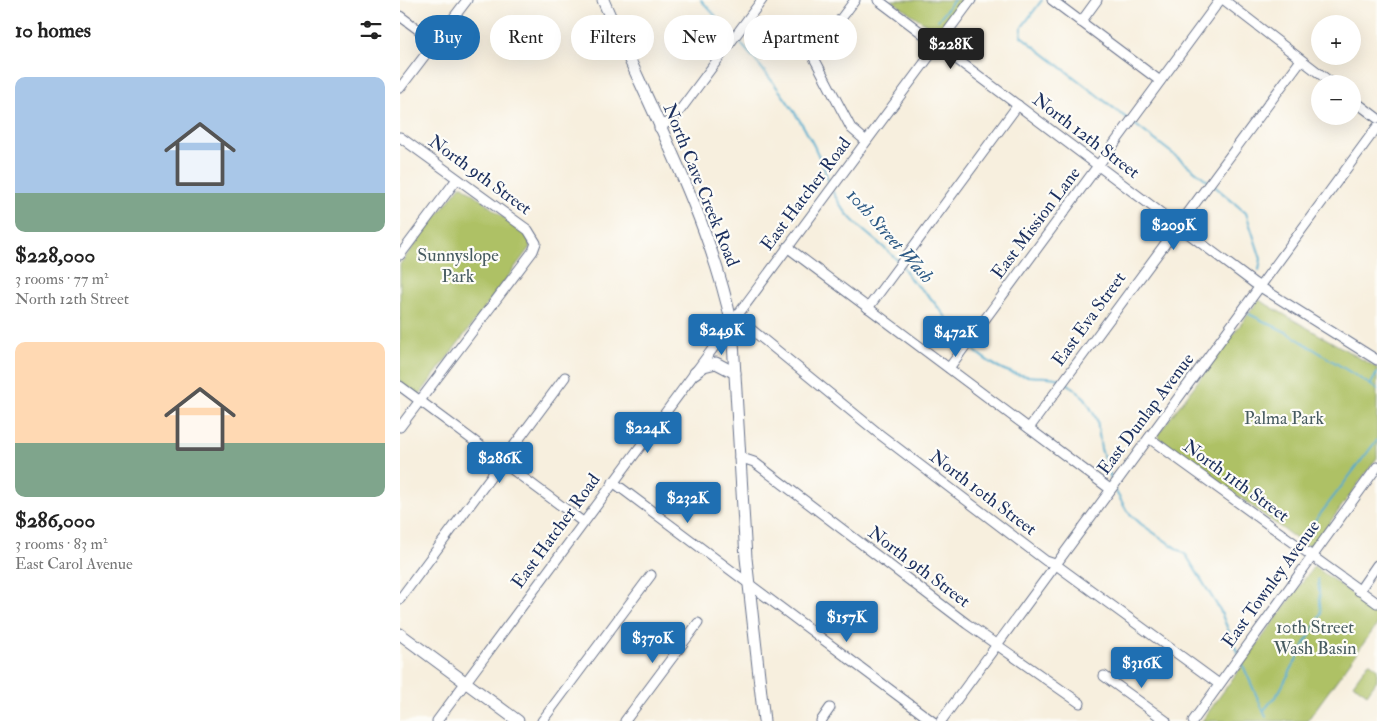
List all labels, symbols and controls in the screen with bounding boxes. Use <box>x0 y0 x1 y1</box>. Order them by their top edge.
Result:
chip: Buy <box>415 15 480 60</box>
chip: Rent <box>490 15 561 60</box>
chip: Filters <box>571 15 654 60</box>
chip: New <box>664 15 734 60</box>
chip: Apartment <box>744 15 857 60</box>
map controls <box>1311 15 1361 125</box>
button: + <box>1311 15 1361 65</box>
icon: filters <box>357 16 385 44</box>
text: 10 homes <box>15 17 91 44</box>
pin: $228K <box>916 28 986 70</box>
text: $228K <box>929 34 973 54</box>
button: − <box>1311 75 1361 125</box>
street label: North 12th Street <box>1028 88 1144 184</box>
street label: North Cave Creek Road <box>658 100 744 270</box>
icon: home <box>155 109 245 199</box>
street label: North 9th Street <box>424 130 536 220</box>
street label: East Hatcher Road <box>756 132 856 255</box>
street label: East Mission Lane <box>986 162 1086 284</box>
water label: 10th Street Wash <box>841 184 939 288</box>
pin: $209K <box>1139 208 1209 251</box>
text: $209K <box>1152 215 1196 235</box>
text: $228,000 <box>15 242 95 269</box>
park label: Sunnyslope Park <box>417 244 499 288</box>
street label: East Eva Street <box>1047 267 1131 371</box>
text: 3 rooms · 77 m² <box>15 269 109 289</box>
text: North 12th Street <box>15 289 129 309</box>
pin: $249K <box>687 314 757 356</box>
pin: $472K <box>921 316 991 358</box>
text: $249K <box>699 320 745 340</box>
text: $472K <box>934 322 978 342</box>
street label: East Dunlap Avenue <box>1093 348 1200 479</box>
icon: home <box>155 374 245 464</box>
park label: Palma Park <box>1244 407 1324 430</box>
pin: $224K <box>613 412 683 454</box>
text: $224K <box>625 418 671 438</box>
street label: North 11th Street <box>1178 435 1294 527</box>
pin: $286K <box>465 442 535 484</box>
street label: North 10th Street <box>925 445 1041 541</box>
text: $286K <box>478 448 522 468</box>
street label: East Hatcher Road <box>507 469 605 593</box>
pin: $232K <box>653 482 723 524</box>
text: $232K <box>667 488 709 508</box>
text: $286,000 <box>15 507 95 534</box>
street label: East Townley Avenue <box>1217 515 1325 652</box>
street label: North 9th Street <box>863 521 975 613</box>
text: 3 rooms · 83 m² <box>15 534 108 554</box>
text: East Carol Avenue <box>15 554 133 574</box>
pin: $157K <box>812 600 882 643</box>
text: $157K <box>827 607 867 627</box>
park label: 10th Street Wash Basin <box>1273 616 1356 660</box>
pin: $370K <box>618 622 688 664</box>
text: $370K <box>632 628 674 648</box>
pin: $316K <box>1107 646 1177 689</box>
text: $316K <box>1122 653 1162 673</box>

